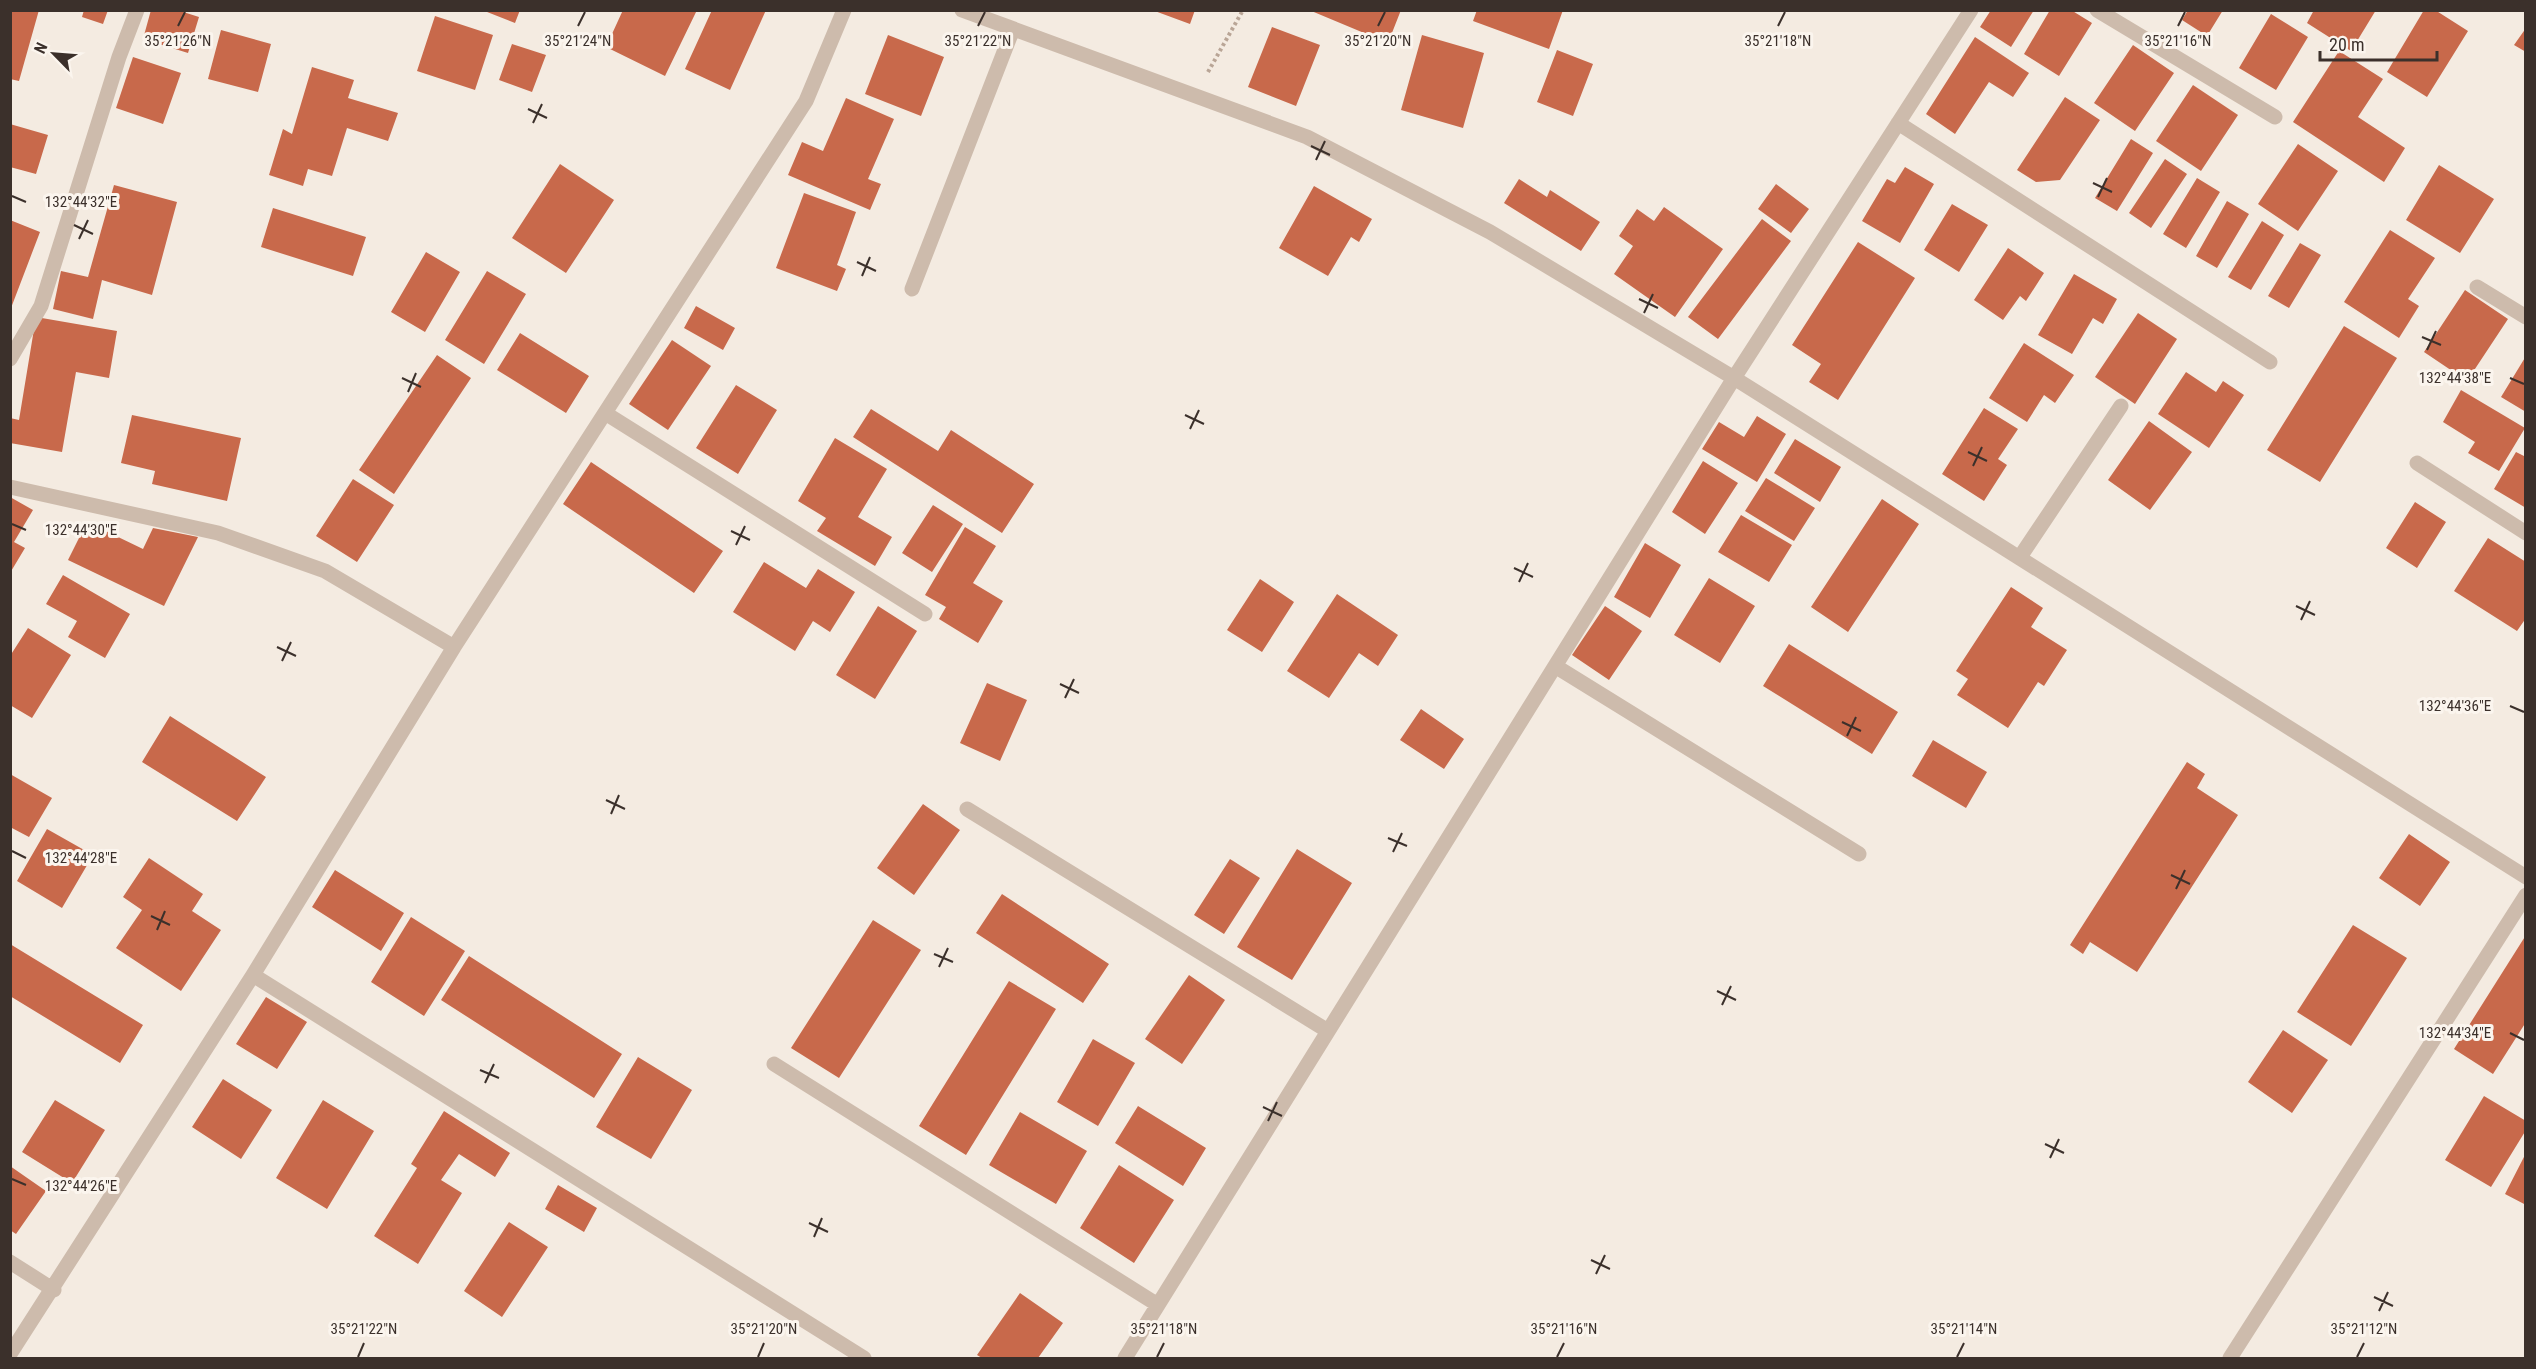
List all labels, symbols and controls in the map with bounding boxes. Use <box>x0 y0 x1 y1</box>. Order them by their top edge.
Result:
north arrow <box>24 24 84 84</box>
scale bar <box>2320 24 2437 62</box>
text: 35°21'26"N <box>145 32 211 50</box>
text: 35°21'24"N <box>545 32 611 50</box>
text: 35°21'22"N <box>945 32 1011 50</box>
text: 35°21'20"N <box>1345 32 1411 50</box>
text: 35°21'18"N <box>1745 32 1811 50</box>
text: 35°21'16"N <box>2145 32 2211 50</box>
text: 20 m <box>2329 34 2364 55</box>
text: N <box>30 39 52 56</box>
text: 132°44'32"E <box>45 193 117 211</box>
text: 132°44'38"E <box>2419 369 2491 387</box>
text: 132°44'30"E <box>45 521 117 539</box>
text: 132°44'36"E <box>2419 697 2491 715</box>
text: 132°44'28"E <box>45 849 117 867</box>
text: 132°44'34"E <box>2419 1024 2491 1042</box>
text: 132°44'26"E <box>45 1177 117 1195</box>
text: 35°21'22"N <box>331 1320 397 1338</box>
text: 35°21'20"N <box>731 1320 797 1338</box>
text: 35°21'18"N <box>1131 1320 1197 1338</box>
text: 35°21'16"N <box>1531 1320 1597 1338</box>
text: 35°21'14"N <box>1931 1320 1997 1338</box>
text: 35°21'12"N <box>2331 1320 2397 1338</box>

